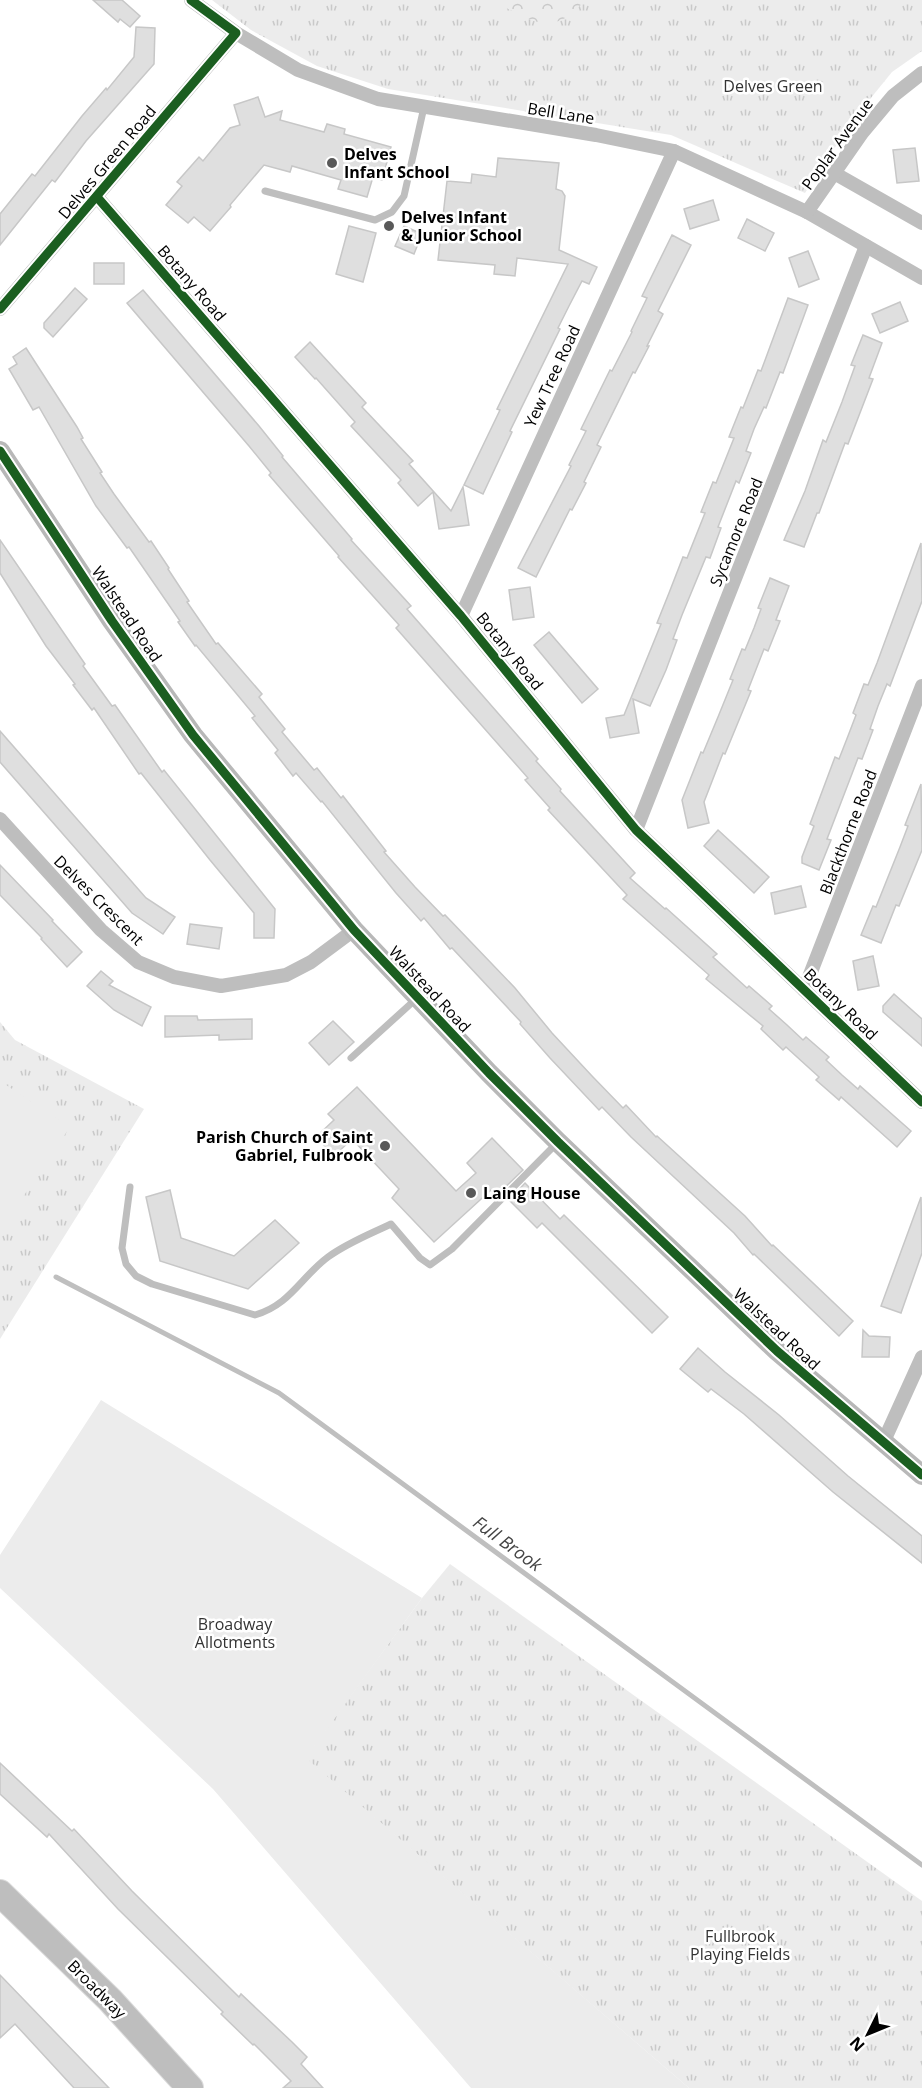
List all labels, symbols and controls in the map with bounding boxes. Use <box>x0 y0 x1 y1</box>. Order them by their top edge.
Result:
park label: Delves Green <box>723 75 823 97</box>
street label: Poplar Avenue <box>796 94 878 194</box>
street label: Bell Lane <box>526 97 596 129</box>
street label: Delves Green Road <box>53 101 161 223</box>
place label: Delves Infant School <box>344 143 450 183</box>
marker: Delves Infant School <box>325 156 339 170</box>
place label: Delves Infant & Junior School <box>401 206 522 246</box>
marker: Delves Infant & Junior School <box>382 219 396 233</box>
street label: Botany Road <box>153 240 231 326</box>
street label: Yew Tree Road <box>519 321 585 431</box>
street label: Sycamore Road <box>704 474 768 590</box>
street label: Walstead Road <box>87 562 167 666</box>
street label: Botany Road <box>472 607 548 695</box>
street label: Blackthorne Road <box>814 766 882 898</box>
street label: Delves Crescent <box>49 850 149 950</box>
street label: Walstead Road <box>384 941 476 1037</box>
street label: Botany Road <box>799 963 883 1045</box>
place label: Parish Church of Saint Gabriel, Fulbrook <box>196 1126 373 1166</box>
marker: Parish Church of Saint Gabriel, Fulbrook <box>378 1139 392 1153</box>
place label: Laing House <box>483 1182 580 1204</box>
marker: Laing House <box>464 1186 478 1200</box>
street label: Walstead Road <box>729 1283 825 1375</box>
water label: Full Brook <box>469 1510 548 1577</box>
park label: Broadway Allotments <box>195 1613 275 1653</box>
park label: Fullbrook Playing Fields <box>690 1925 790 1965</box>
street label: Broadway <box>63 1955 132 2024</box>
north arrow <box>838 2004 898 2064</box>
text: N <box>845 2032 870 2056</box>

